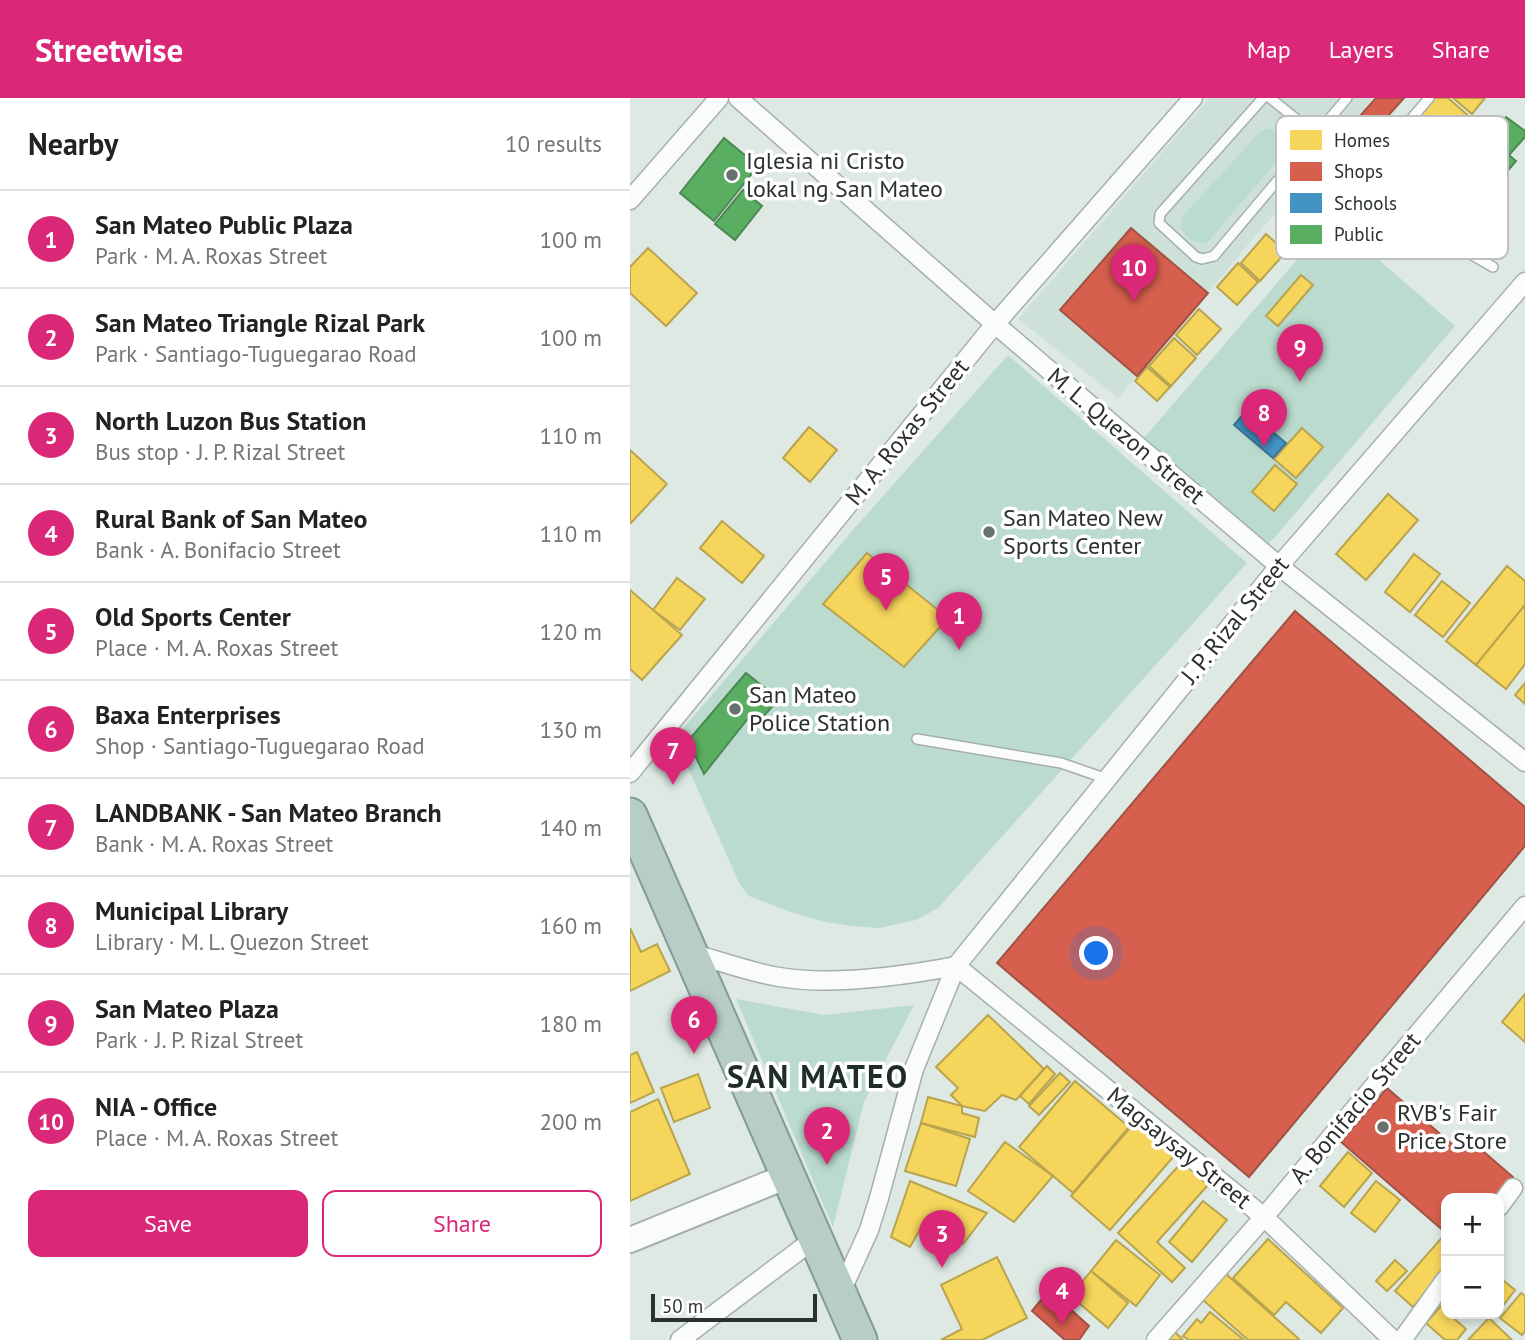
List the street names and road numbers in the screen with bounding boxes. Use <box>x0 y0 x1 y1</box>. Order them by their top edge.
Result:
street label: M. A. Roxas Street <box>838 352 975 511</box>
street label: M. L. Quezon Street <box>1041 361 1211 511</box>
street label: J. P. Rizal Street <box>1173 550 1295 690</box>
street label: A. Bonifacio Street <box>1282 1026 1427 1190</box>
street label: Magsaysay Street <box>1101 1080 1258 1215</box>

